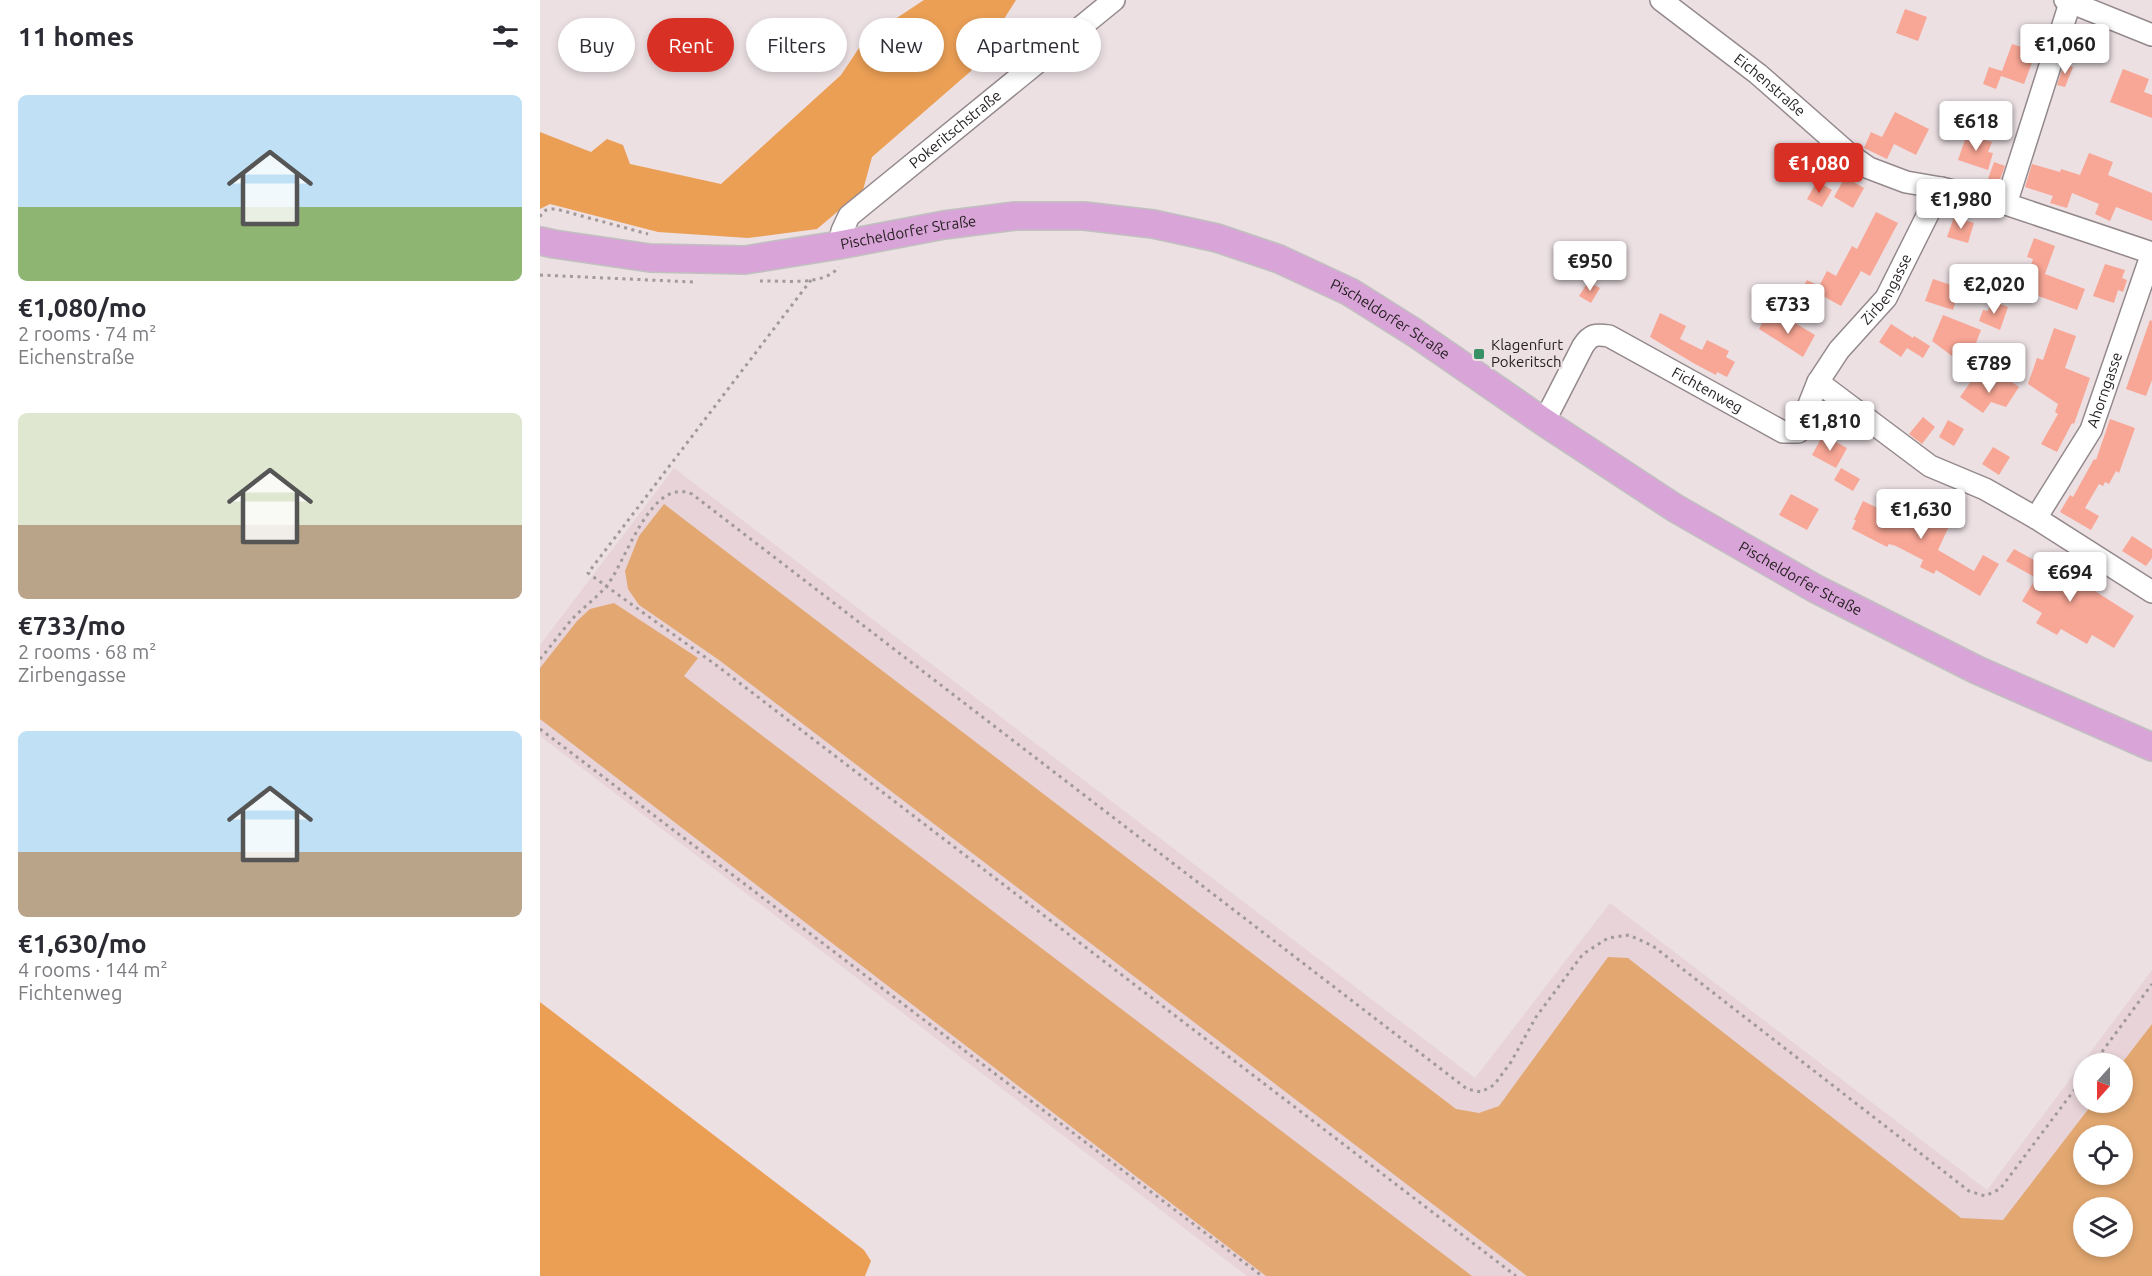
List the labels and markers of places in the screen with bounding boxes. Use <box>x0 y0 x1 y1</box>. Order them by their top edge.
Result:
pin: €1,060 <box>2016 24 2114 75</box>
pin: €618 <box>1940 101 2012 152</box>
pin: €1,080 <box>1770 143 1868 194</box>
pin: €1,980 <box>1912 179 2010 230</box>
pin: €950 <box>1554 241 1626 292</box>
pin: €2,020 <box>1945 264 2043 315</box>
pin: €733 <box>1752 284 1824 335</box>
place label: Klagenfurt Pokeritsch <box>1491 336 1563 370</box>
pin: €789 <box>1953 343 2025 394</box>
marker: Klagenfurt Pokeritsch <box>1472 347 1486 361</box>
pin: €1,810 <box>1781 401 1879 452</box>
pin: €1,630 <box>1872 489 1970 540</box>
pin: €694 <box>2034 552 2106 603</box>

